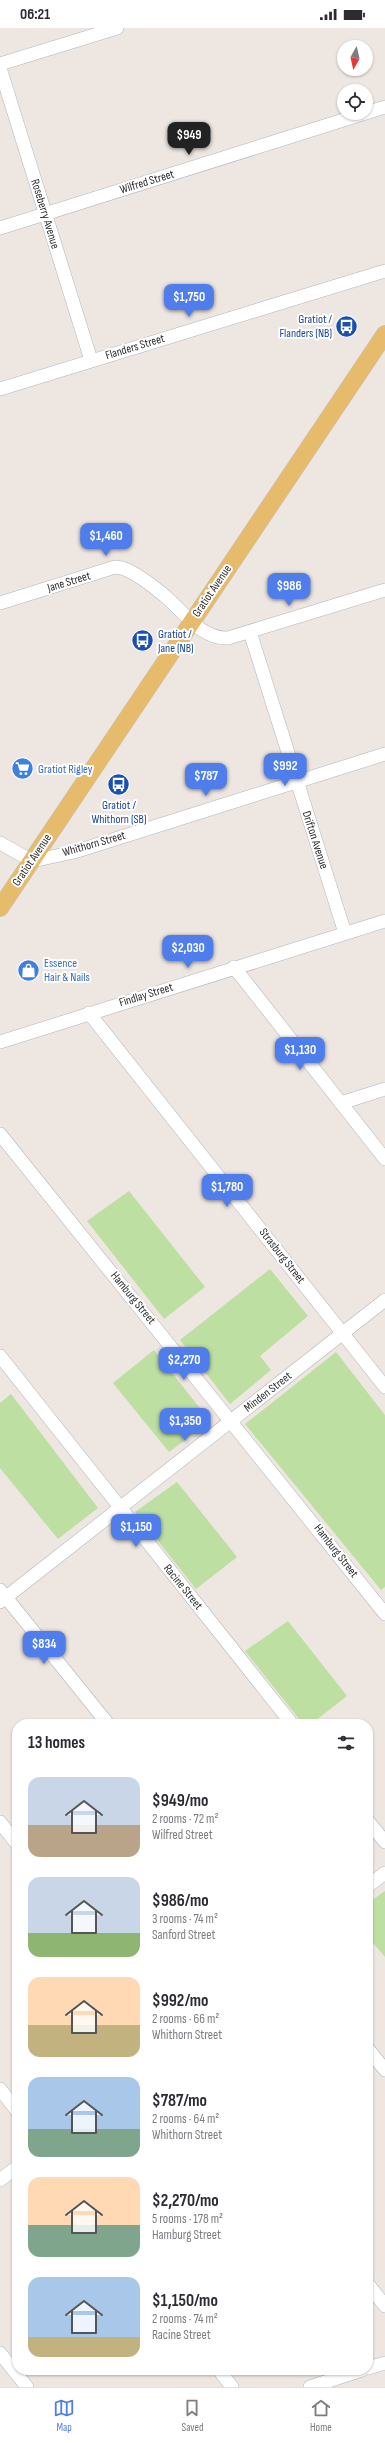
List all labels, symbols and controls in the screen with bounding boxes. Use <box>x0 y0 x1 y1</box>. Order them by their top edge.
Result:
text: 06:21 <box>20 5 50 24</box>
north arrow <box>337 40 373 76</box>
map controls <box>337 40 373 120</box>
button: locate <box>337 84 373 120</box>
pin: $949 <box>165 122 213 156</box>
text: $949 <box>176 127 202 143</box>
street label: Wilfred Street <box>118 167 176 197</box>
street label: Roseberry Avenue <box>27 177 63 251</box>
pin: $1,750 <box>156 284 222 318</box>
text: $1,750 <box>173 289 205 305</box>
place label: Gratiot / Flanders (NB) <box>279 312 332 341</box>
bus stop icon: Gratiot / Flanders (NB) <box>334 313 360 339</box>
street label: Flanders Street <box>104 331 167 363</box>
pin: $1,460 <box>73 523 139 557</box>
text: $1,460 <box>89 528 123 544</box>
street label: Gratiot Avenue <box>189 562 235 620</box>
street label: Jane Street <box>45 568 93 596</box>
pin: $986 <box>265 573 313 607</box>
text: $986 <box>276 578 302 594</box>
place label: Gratiot / Jane (NB) <box>157 627 194 656</box>
bus stop icon: Gratiot / Jane (NB) <box>129 628 155 654</box>
pin: $992 <box>261 753 309 787</box>
supermarket icon: Gratiot Rigley <box>9 756 35 782</box>
text: $992 <box>273 758 297 774</box>
place label: Gratiot Rigley <box>38 762 93 777</box>
pin: $787 <box>182 763 230 797</box>
text: $787 <box>194 768 218 784</box>
bus stop icon: Gratiot / Whithorn (SB) <box>106 771 132 797</box>
place label: Gratiot / Whithorn (SB) <box>91 798 147 827</box>
street label: Drifton Avenue <box>299 809 331 871</box>
street label: Whithorn Street <box>61 828 128 860</box>
street label: Gratiot Avenue <box>9 831 55 889</box>
pin: $2,030 <box>155 935 221 969</box>
text: $2,030 <box>171 940 205 956</box>
place label: Essence Hair & Nails <box>44 956 90 985</box>
shop icon: Essence Hair & Nails <box>15 957 41 983</box>
street label: Findlay Street <box>117 980 175 1010</box>
pin: $1,130 <box>267 1037 333 1071</box>
text: $1,130 <box>284 1042 316 1058</box>
pin: $1,780 <box>194 1174 260 1208</box>
text: $1,780 <box>211 1179 243 1195</box>
street label: Strasburg Street <box>256 1225 308 1287</box>
street label: Hamburg Street <box>107 1269 159 1328</box>
pin: $2,270 <box>151 1347 217 1381</box>
text: $2,270 <box>168 1352 200 1368</box>
street label: Minden Street <box>241 1368 295 1415</box>
pin: $1,350 <box>152 1408 218 1442</box>
text: $1,350 <box>169 1413 201 1429</box>
pin: $1,150 <box>103 1514 169 1548</box>
text: $1,150 <box>120 1519 152 1535</box>
street label: Hamburg Street <box>311 1521 362 1581</box>
street label: Racine Street <box>160 1561 206 1613</box>
pin: $834 <box>20 1631 68 1665</box>
text: $834 <box>32 1636 56 1652</box>
icon: filters <box>335 1732 357 1754</box>
text: 13 homes <box>28 1733 85 1753</box>
text: $949/mo <box>152 1791 209 1811</box>
icon: home <box>60 1793 108 1841</box>
text: 2 rooms · 72 m² <box>152 1811 218 1827</box>
text: Wilfred Street <box>152 1827 213 1843</box>
text: $986/mo <box>152 1891 209 1911</box>
icon: home <box>60 1893 108 1941</box>
text: 3 rooms · 74 m² <box>152 1911 218 1927</box>
text: Sanford Street <box>152 1927 215 1943</box>
text: $992/mo <box>152 1991 208 2011</box>
icon: home <box>60 1993 108 2041</box>
text: 2 rooms · 66 m² <box>152 2011 219 2027</box>
text: Whithorn Street <box>152 2027 222 2043</box>
text: $787/mo <box>152 2091 207 2111</box>
icon: home <box>60 2093 108 2141</box>
text: 2 rooms · 64 m² <box>152 2111 219 2127</box>
text: Whithorn Street <box>152 2127 222 2143</box>
text: $2,270/mo <box>152 2191 219 2211</box>
icon: home <box>60 2193 108 2241</box>
text: 5 rooms · 178 m² <box>152 2211 223 2227</box>
text: Hamburg Street <box>152 2227 221 2243</box>
text: $1,150/mo <box>152 2291 218 2311</box>
icon: home <box>60 2293 108 2341</box>
text: 2 rooms · 74 m² <box>152 2311 218 2327</box>
text: Racine Street <box>152 2327 211 2343</box>
tab: Map <box>53 2397 75 2434</box>
tab: Saved <box>181 2397 204 2434</box>
tab: Home <box>310 2397 332 2434</box>

